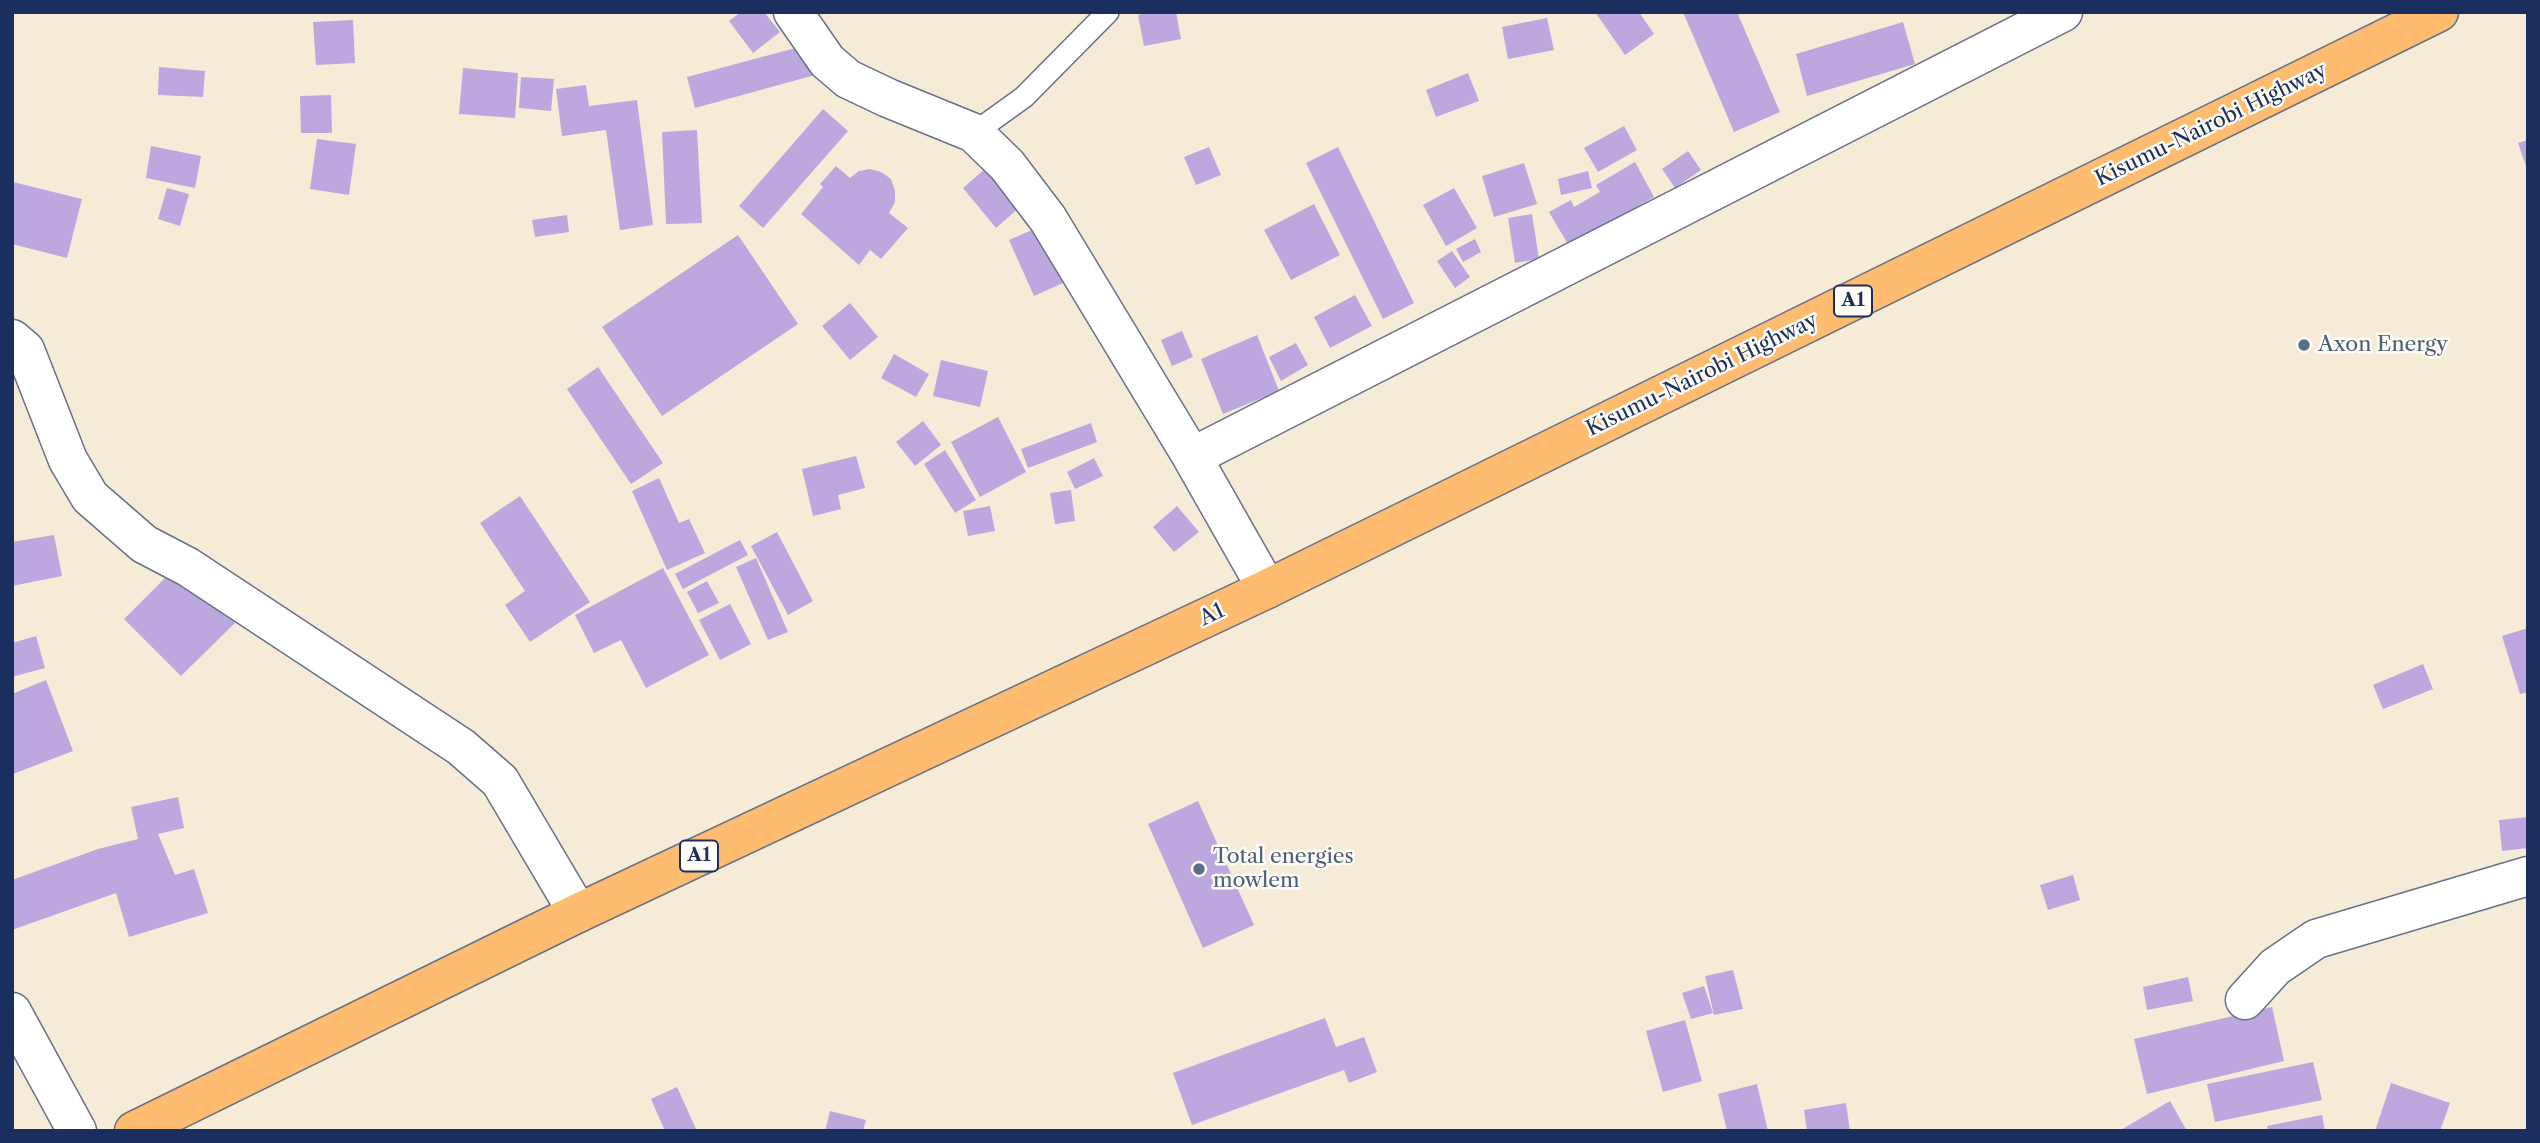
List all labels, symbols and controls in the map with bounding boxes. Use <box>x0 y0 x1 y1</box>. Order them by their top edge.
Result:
street label: Kisumu-Nairobi Highway <box>2091 58 2331 192</box>
road number: A1 <box>1834 286 1872 316</box>
street label: Kisumu-Nairobi Highway <box>1582 308 1822 442</box>
place label: Axon Energy <box>2318 332 2448 358</box>
marker: Axon Energy <box>2296 337 2312 353</box>
street label: A1 <box>1196 598 1228 632</box>
road number: A1 <box>680 841 718 872</box>
place label: Total energies mowlem <box>1213 844 1354 894</box>
marker: Total energies mowlem <box>1191 861 1207 877</box>

